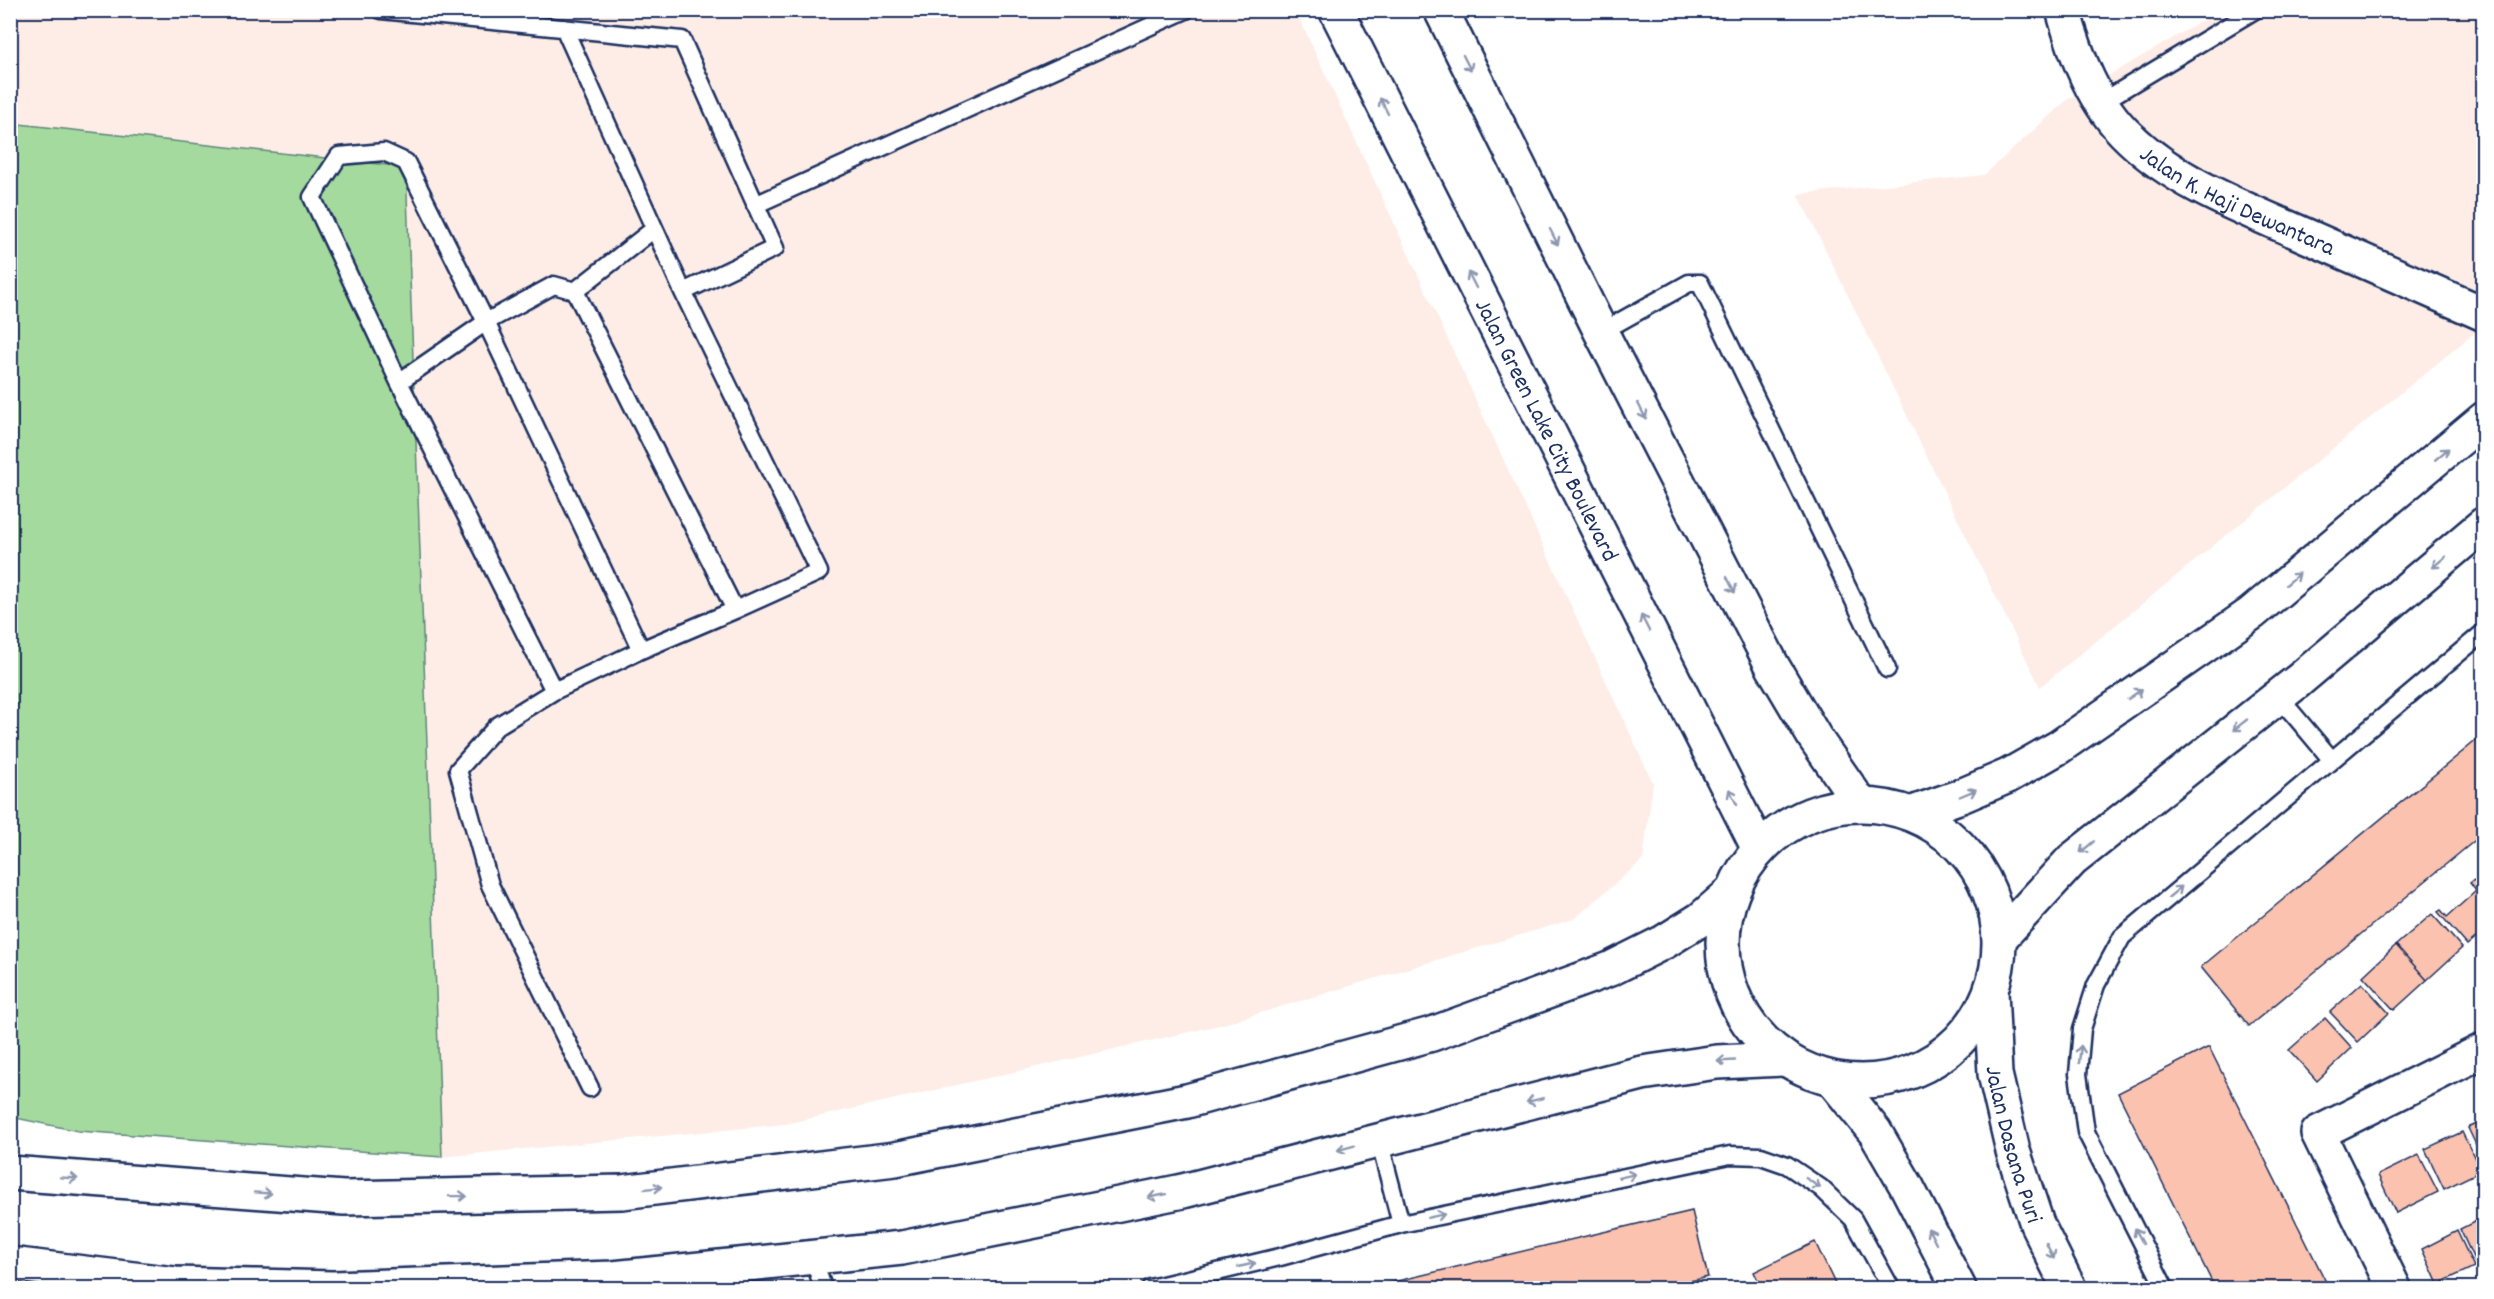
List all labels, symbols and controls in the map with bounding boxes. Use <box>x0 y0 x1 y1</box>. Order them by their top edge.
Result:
one-way arrow <box>1461 53 1473 71</box>
one-way arrow <box>1378 98 1390 115</box>
street label: Jalan K. Haji Dewantara <box>2131 139 2340 267</box>
one-way arrow <box>1549 228 1560 246</box>
one-way arrow <box>1465 271 1477 289</box>
street label: Jalan Green Lake City Boulevard <box>1464 294 1625 568</box>
one-way arrow <box>1637 402 1648 420</box>
one-way arrow <box>2434 447 2450 460</box>
one-way arrow <box>2431 555 2447 568</box>
one-way arrow <box>2285 572 2301 585</box>
one-way arrow <box>1725 576 1737 594</box>
one-way arrow <box>1638 614 1650 632</box>
one-way arrow <box>2127 688 2143 700</box>
one-way arrow <box>2232 719 2248 732</box>
one-way arrow <box>1959 787 1977 798</box>
one-way arrow <box>1726 788 1738 806</box>
one-way arrow <box>2080 840 2095 854</box>
one-way arrow <box>2167 886 2183 899</box>
one-way arrow <box>2075 1045 2086 1065</box>
one-way arrow <box>1716 1056 1736 1067</box>
street label: Jalan Dasana Puri <box>1975 1066 2050 1228</box>
one-way arrow <box>1526 1095 1545 1107</box>
one-way arrow <box>1337 1143 1356 1155</box>
one-way arrow <box>1617 1170 1636 1181</box>
one-way arrow <box>58 1173 78 1184</box>
one-way arrow <box>1804 1177 1820 1189</box>
one-way arrow <box>642 1183 662 1194</box>
one-way arrow <box>253 1187 273 1198</box>
one-way arrow <box>447 1190 467 1202</box>
one-way arrow <box>1148 1191 1167 1202</box>
one-way arrow <box>1426 1210 1445 1221</box>
one-way arrow <box>1926 1228 1937 1246</box>
one-way arrow <box>2132 1228 2144 1246</box>
one-way arrow <box>2045 1241 2057 1259</box>
one-way arrow <box>1238 1259 1257 1271</box>

